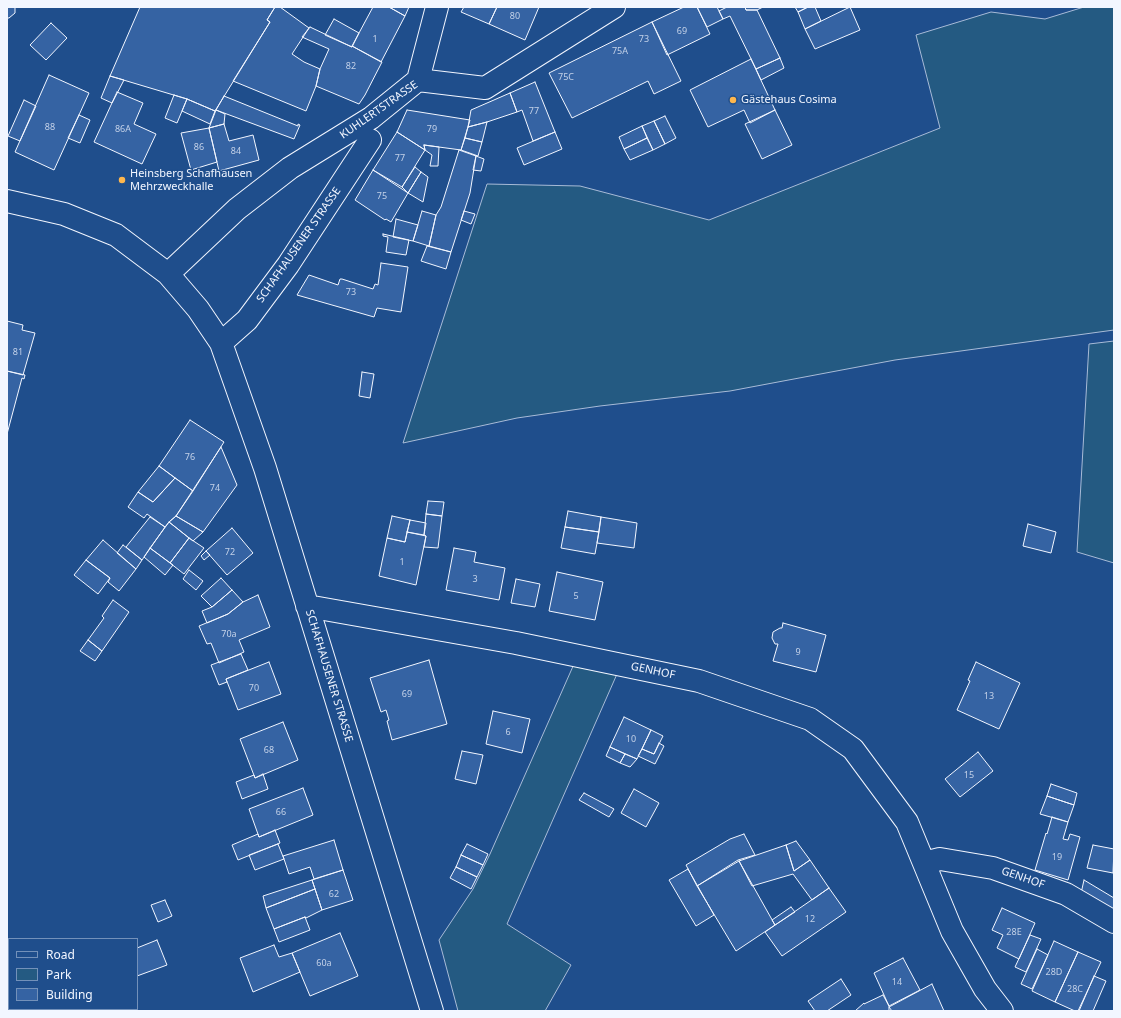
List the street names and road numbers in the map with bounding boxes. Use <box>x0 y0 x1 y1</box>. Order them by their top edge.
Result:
street label: KUHLERTSTRASSE <box>338 78 420 142</box>
street label: SCHAFHAUSENER STRASSE <box>254 185 344 305</box>
street label: SCHAFHAUSENER STRASSE <box>303 608 355 744</box>
street label: GENHOF <box>630 660 676 682</box>
street label: GENHOF <box>1000 864 1046 892</box>

